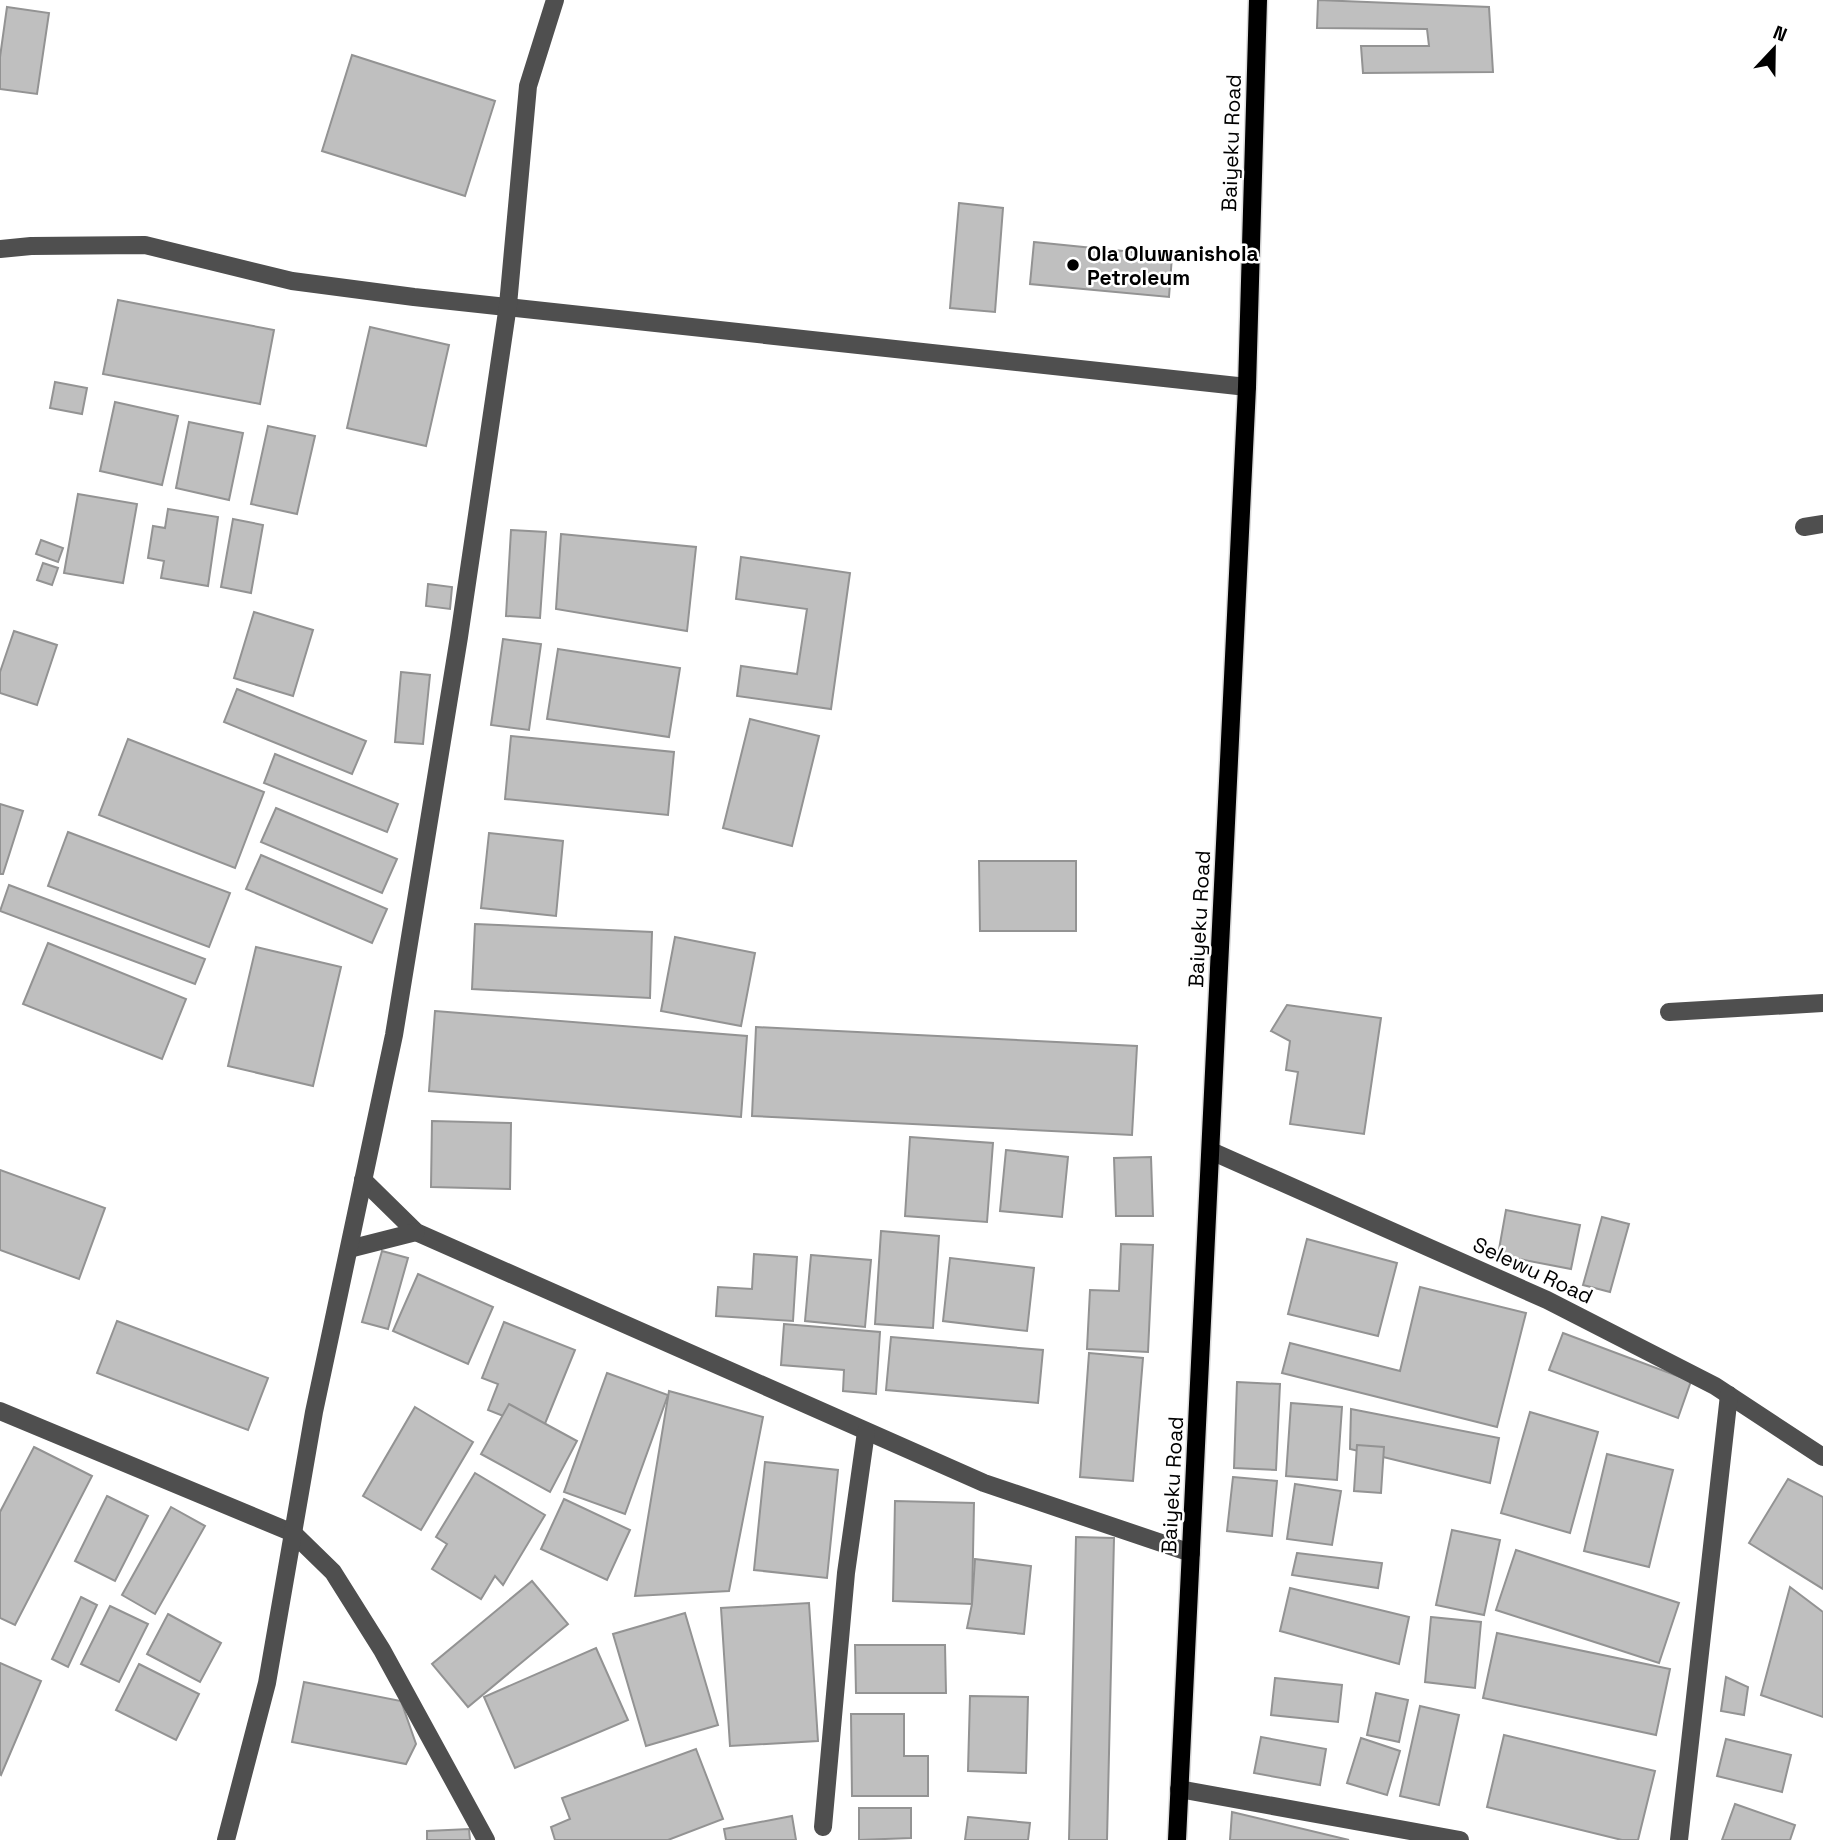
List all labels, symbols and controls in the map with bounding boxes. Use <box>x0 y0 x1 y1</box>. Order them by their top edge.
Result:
north arrow <box>1739 14 1809 84</box>
text: N <box>1770 20 1791 48</box>
street label: Baiyeku Road <box>1215 74 1247 212</box>
place label: Ola Oluwanishola Petroleum <box>1087 240 1259 291</box>
marker: Ola Oluwanishola Petroleum <box>1065 257 1081 273</box>
street label: Baiyeku Road <box>1182 850 1216 988</box>
street label: Selewu Road <box>1469 1230 1597 1310</box>
street label: Baiyeku Road <box>1155 1416 1189 1554</box>

